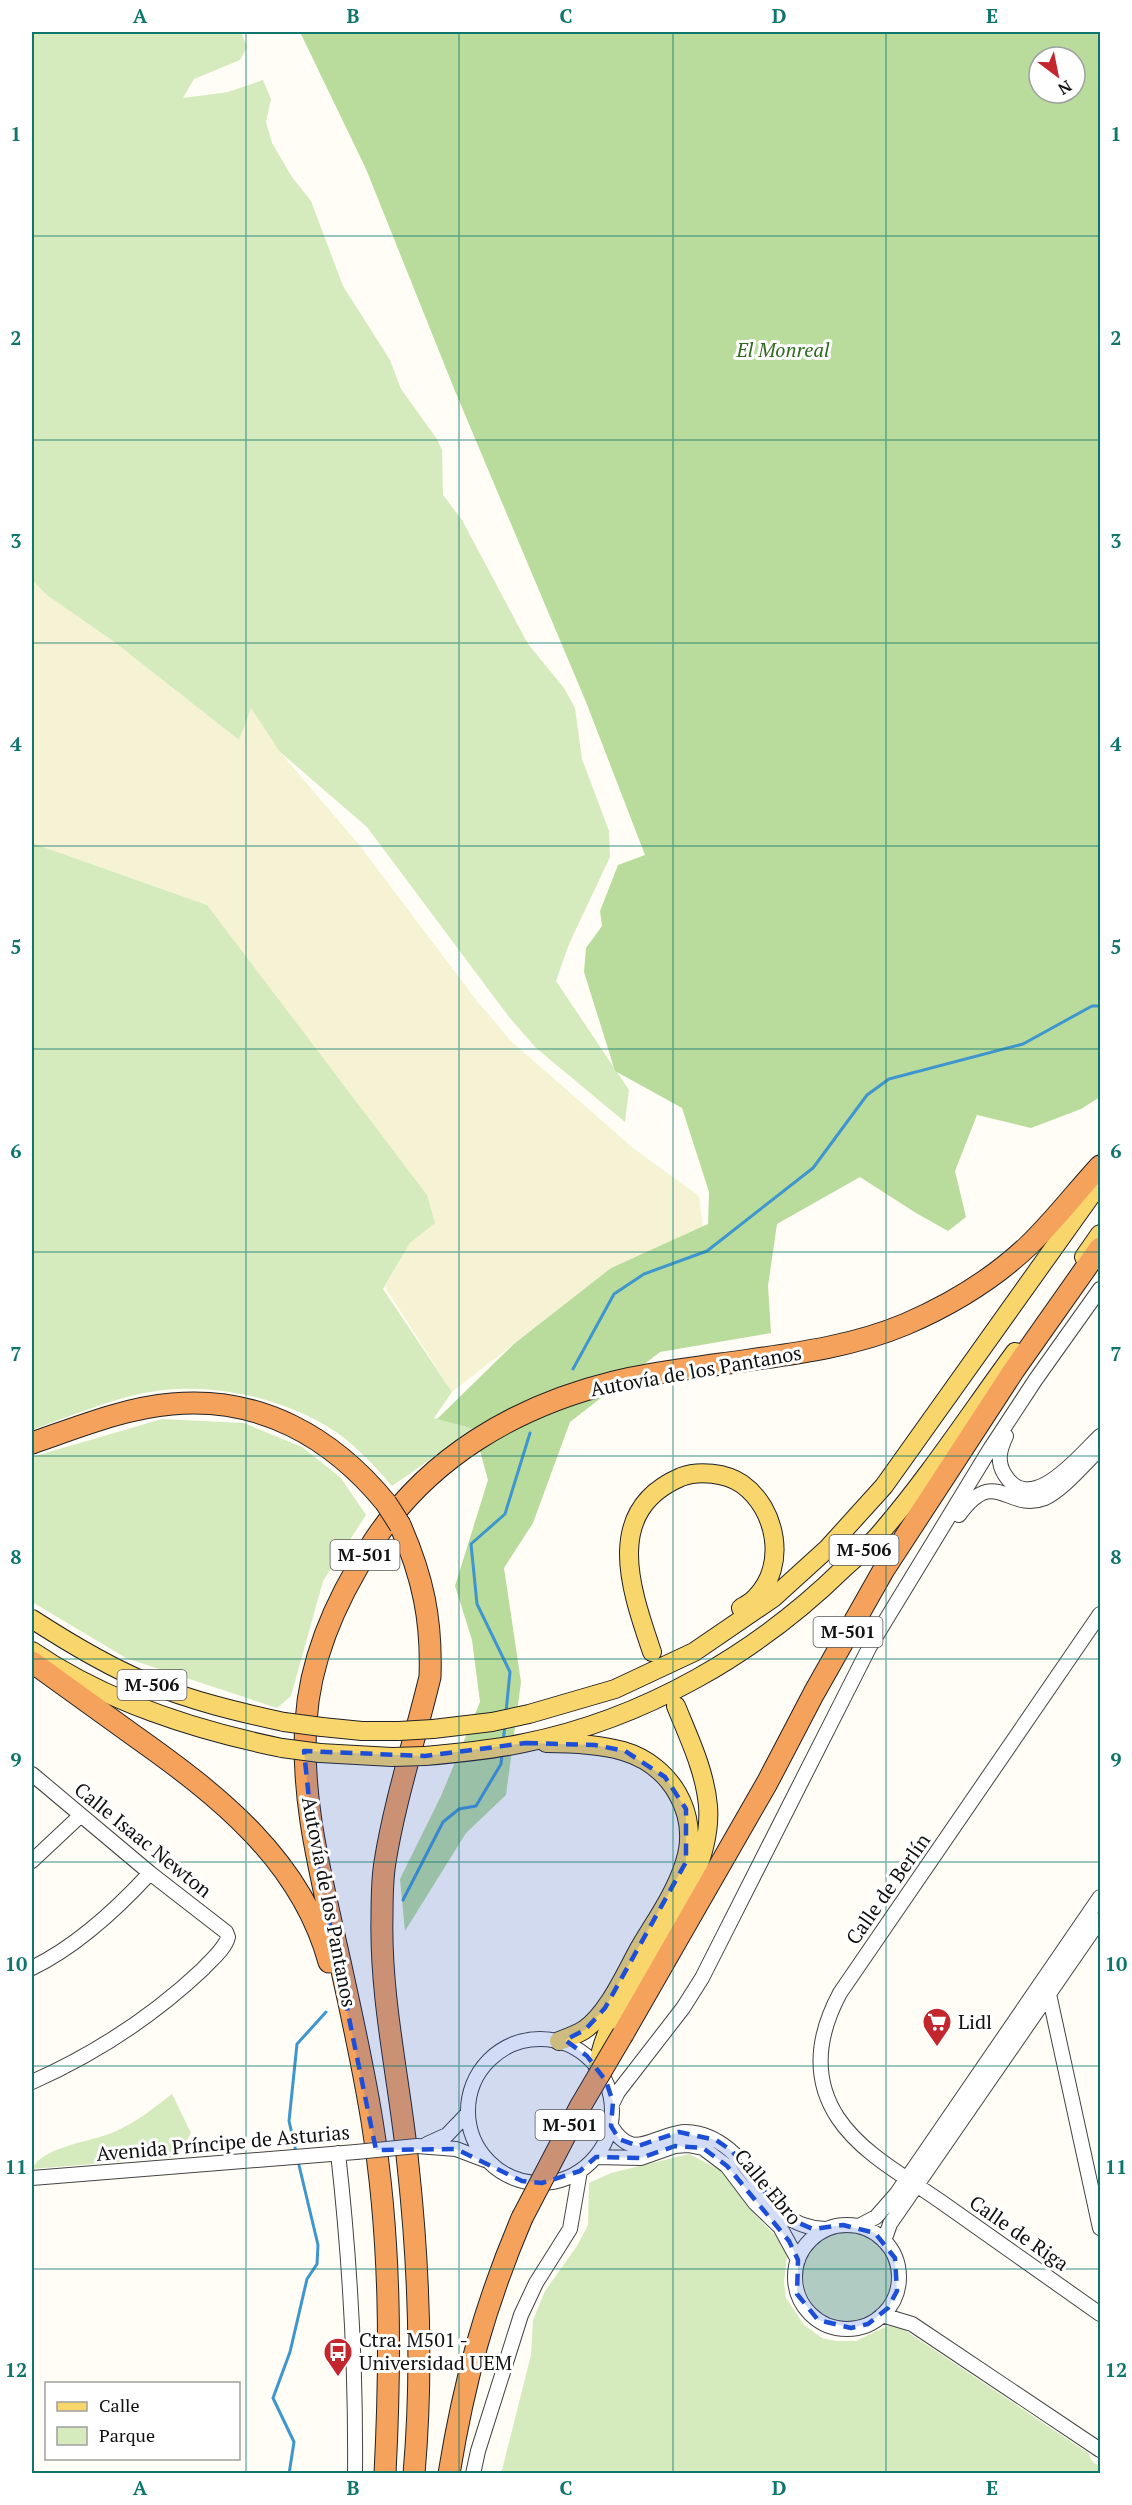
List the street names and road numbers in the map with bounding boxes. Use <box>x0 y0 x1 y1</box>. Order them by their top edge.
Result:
street label: Autovía de los Pantanos <box>588 1339 804 1402</box>
road number: M-506 <box>830 1535 898 1565</box>
road number: M-501 <box>330 1540 400 1570</box>
road number: M-501 <box>814 1617 882 1647</box>
road number: M-506 <box>118 1670 186 1700</box>
street label: Calle Isaac Newton <box>69 1776 218 1904</box>
street label: Autovía de los Pantanos <box>296 1794 363 2010</box>
street label: Calle de Berlín <box>839 1828 936 1950</box>
road number: M-501 <box>536 2110 604 2140</box>
street label: Avenida Príncipe de Asturias <box>95 2118 351 2167</box>
street label: Calle Ebro <box>729 2143 808 2230</box>
street label: Calle de Riga <box>964 2188 1074 2277</box>

